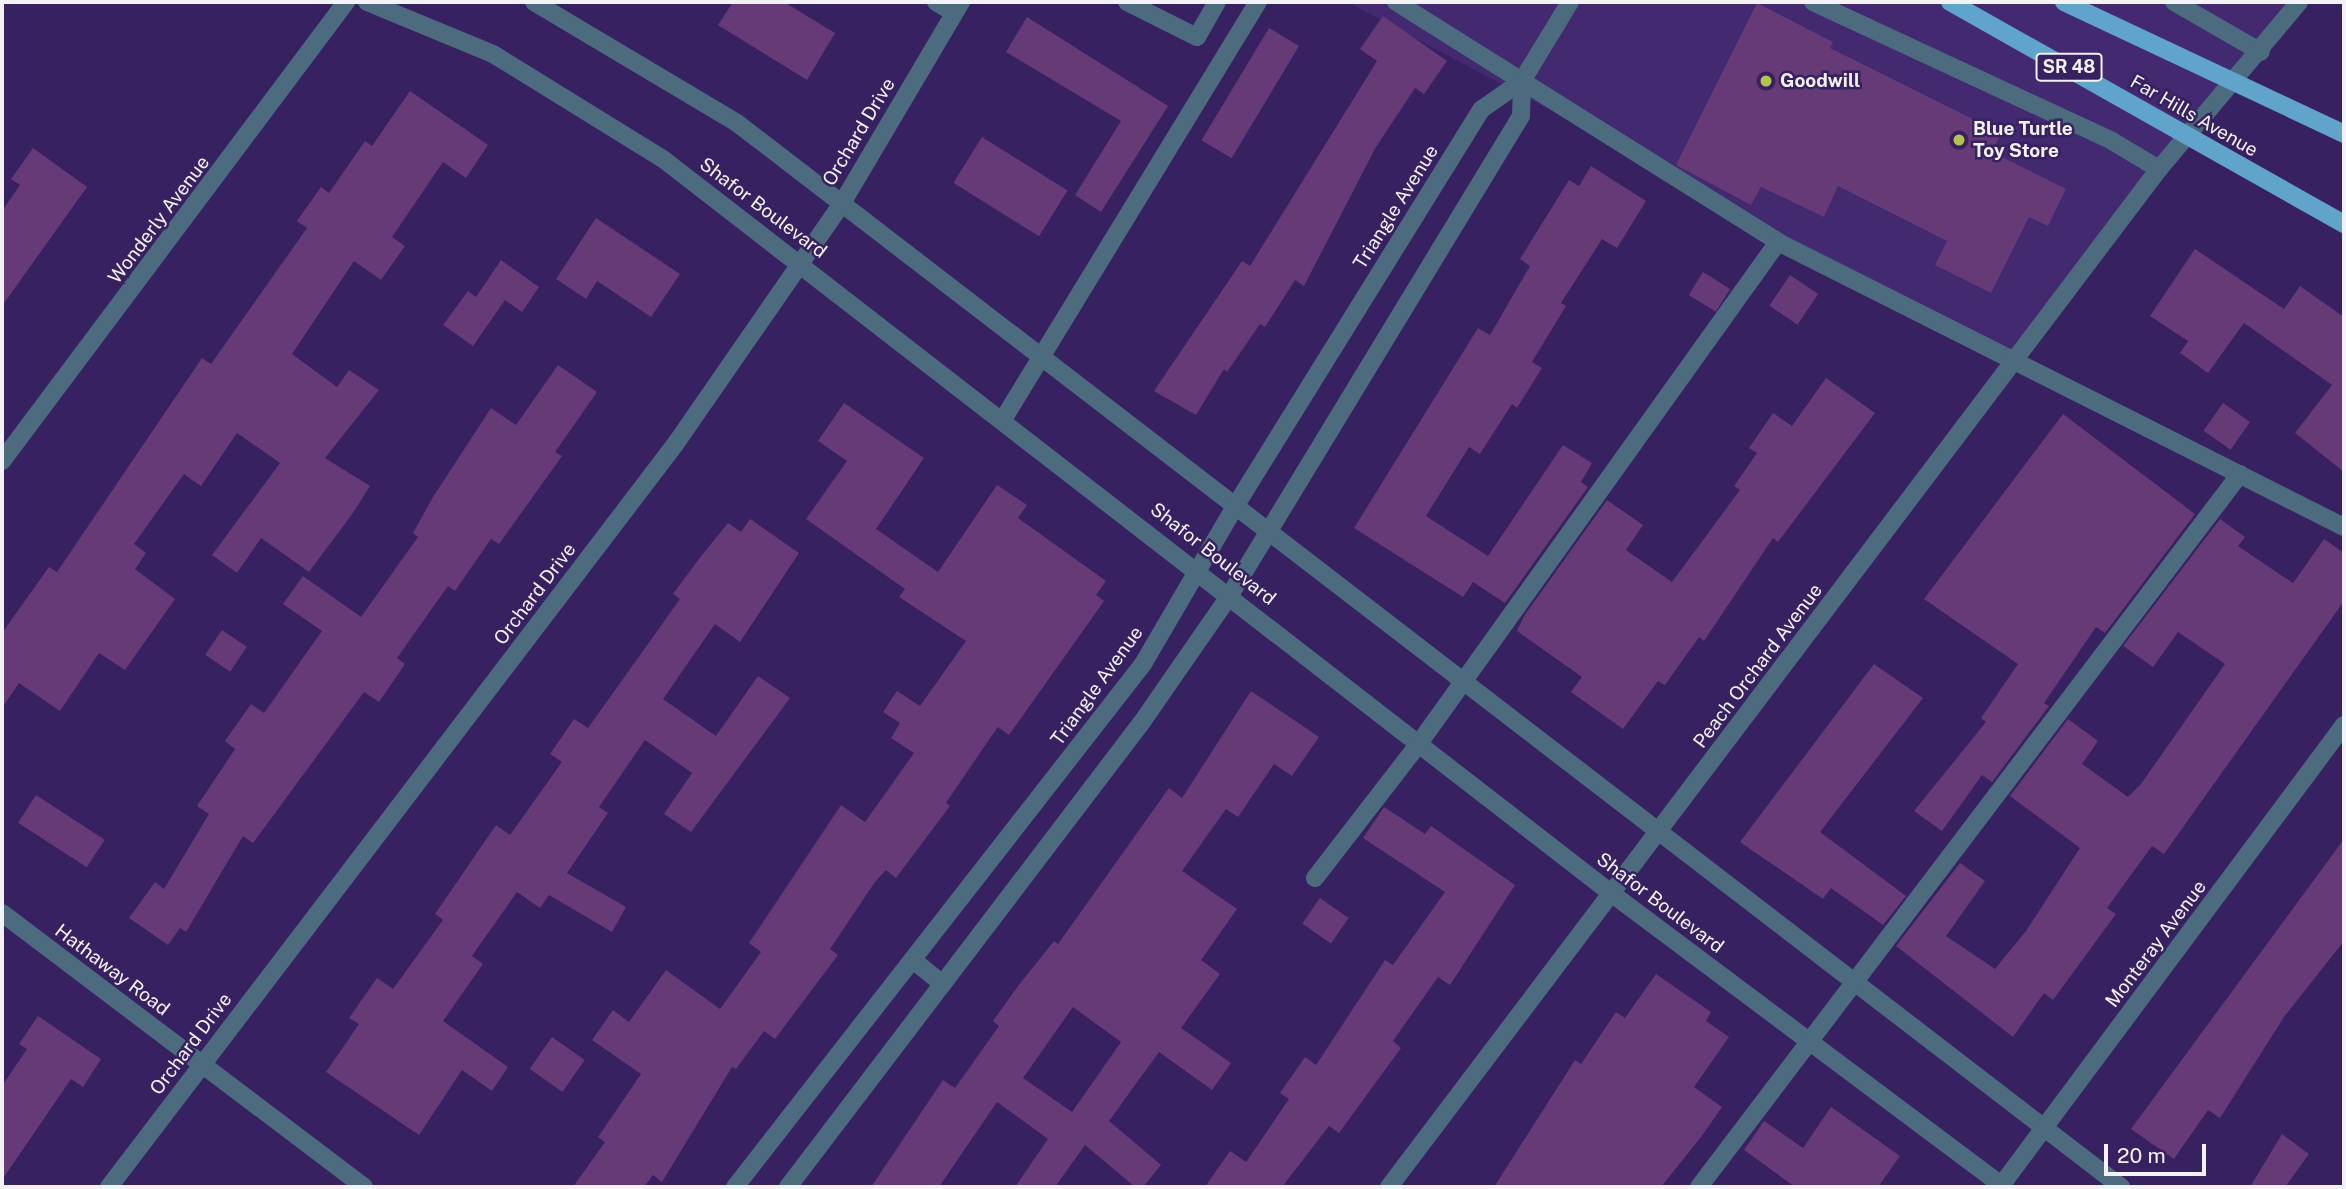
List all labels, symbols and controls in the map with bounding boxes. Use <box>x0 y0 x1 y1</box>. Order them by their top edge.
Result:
road number: SR 48 <box>2034 52 2104 82</box>
place label: Goodwill <box>1780 70 1860 92</box>
street label: Far Hills Avenue <box>2126 70 2262 162</box>
marker: Goodwill <box>1758 73 1774 89</box>
street label: Orchard Drive <box>818 74 900 190</box>
place label: Blue Turtle Toy Store <box>1973 118 2073 162</box>
marker: Blue Turtle Toy Store <box>1951 132 1967 148</box>
street label: Triangle Avenue <box>1349 141 1443 273</box>
street label: Wonderly Avenue <box>104 152 214 288</box>
street label: Shafor Boulevard <box>695 153 831 263</box>
street label: Shafor Boulevard <box>1146 498 1280 610</box>
street label: Orchard Drive <box>489 539 581 649</box>
street label: Peach Orchard Avenue <box>1689 579 1827 753</box>
street label: Triangle Avenue <box>1046 622 1148 750</box>
street label: Shafor Boulevard <box>1592 848 1728 958</box>
street label: Monteray Avenue <box>2101 876 2211 1012</box>
street label: Hathaway Road <box>50 919 174 1021</box>
street label: Orchard Drive <box>145 989 237 1099</box>
scale bar <box>2108 1130 2210 1174</box>
text: 20 m <box>2117 1143 2166 1168</box>

